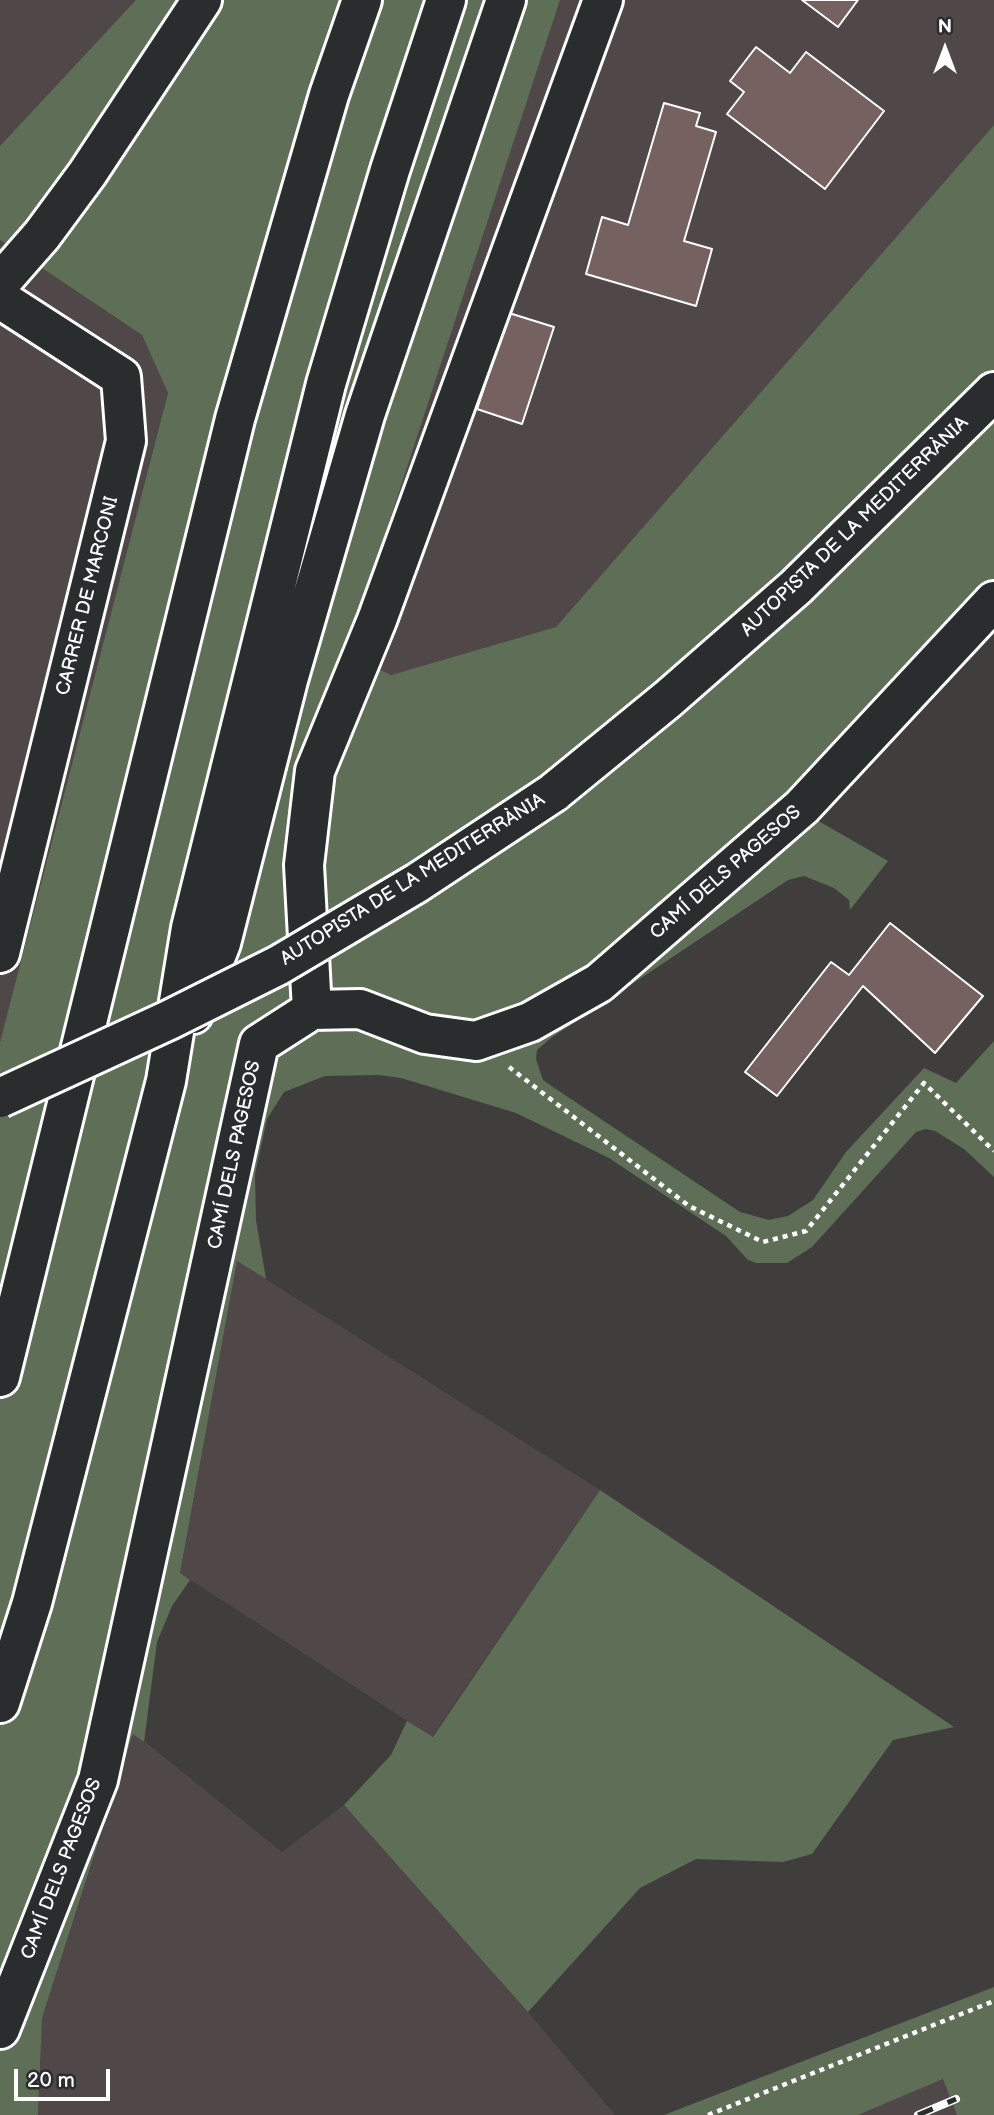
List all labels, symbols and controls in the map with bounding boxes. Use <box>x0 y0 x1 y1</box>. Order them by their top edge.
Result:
north arrow <box>910 14 980 84</box>
text: N <box>938 16 952 39</box>
street label: AUTOPISTA DE LA MEDITERRÀNIA <box>737 412 973 642</box>
street label: CARRER DE MARCONI <box>52 494 124 698</box>
street label: AUTOPISTA DE LA MEDITERRÀNIA <box>277 789 549 971</box>
street label: CAMÍ DELS PAGESOS <box>646 801 806 945</box>
street label: CAMÍ DELS PAGESOS <box>204 1059 266 1251</box>
street label: CAMÍ DELS PAGESOS <box>17 1775 107 1963</box>
scale bar <box>18 2056 114 2100</box>
text: 20 m <box>27 2068 75 2093</box>

